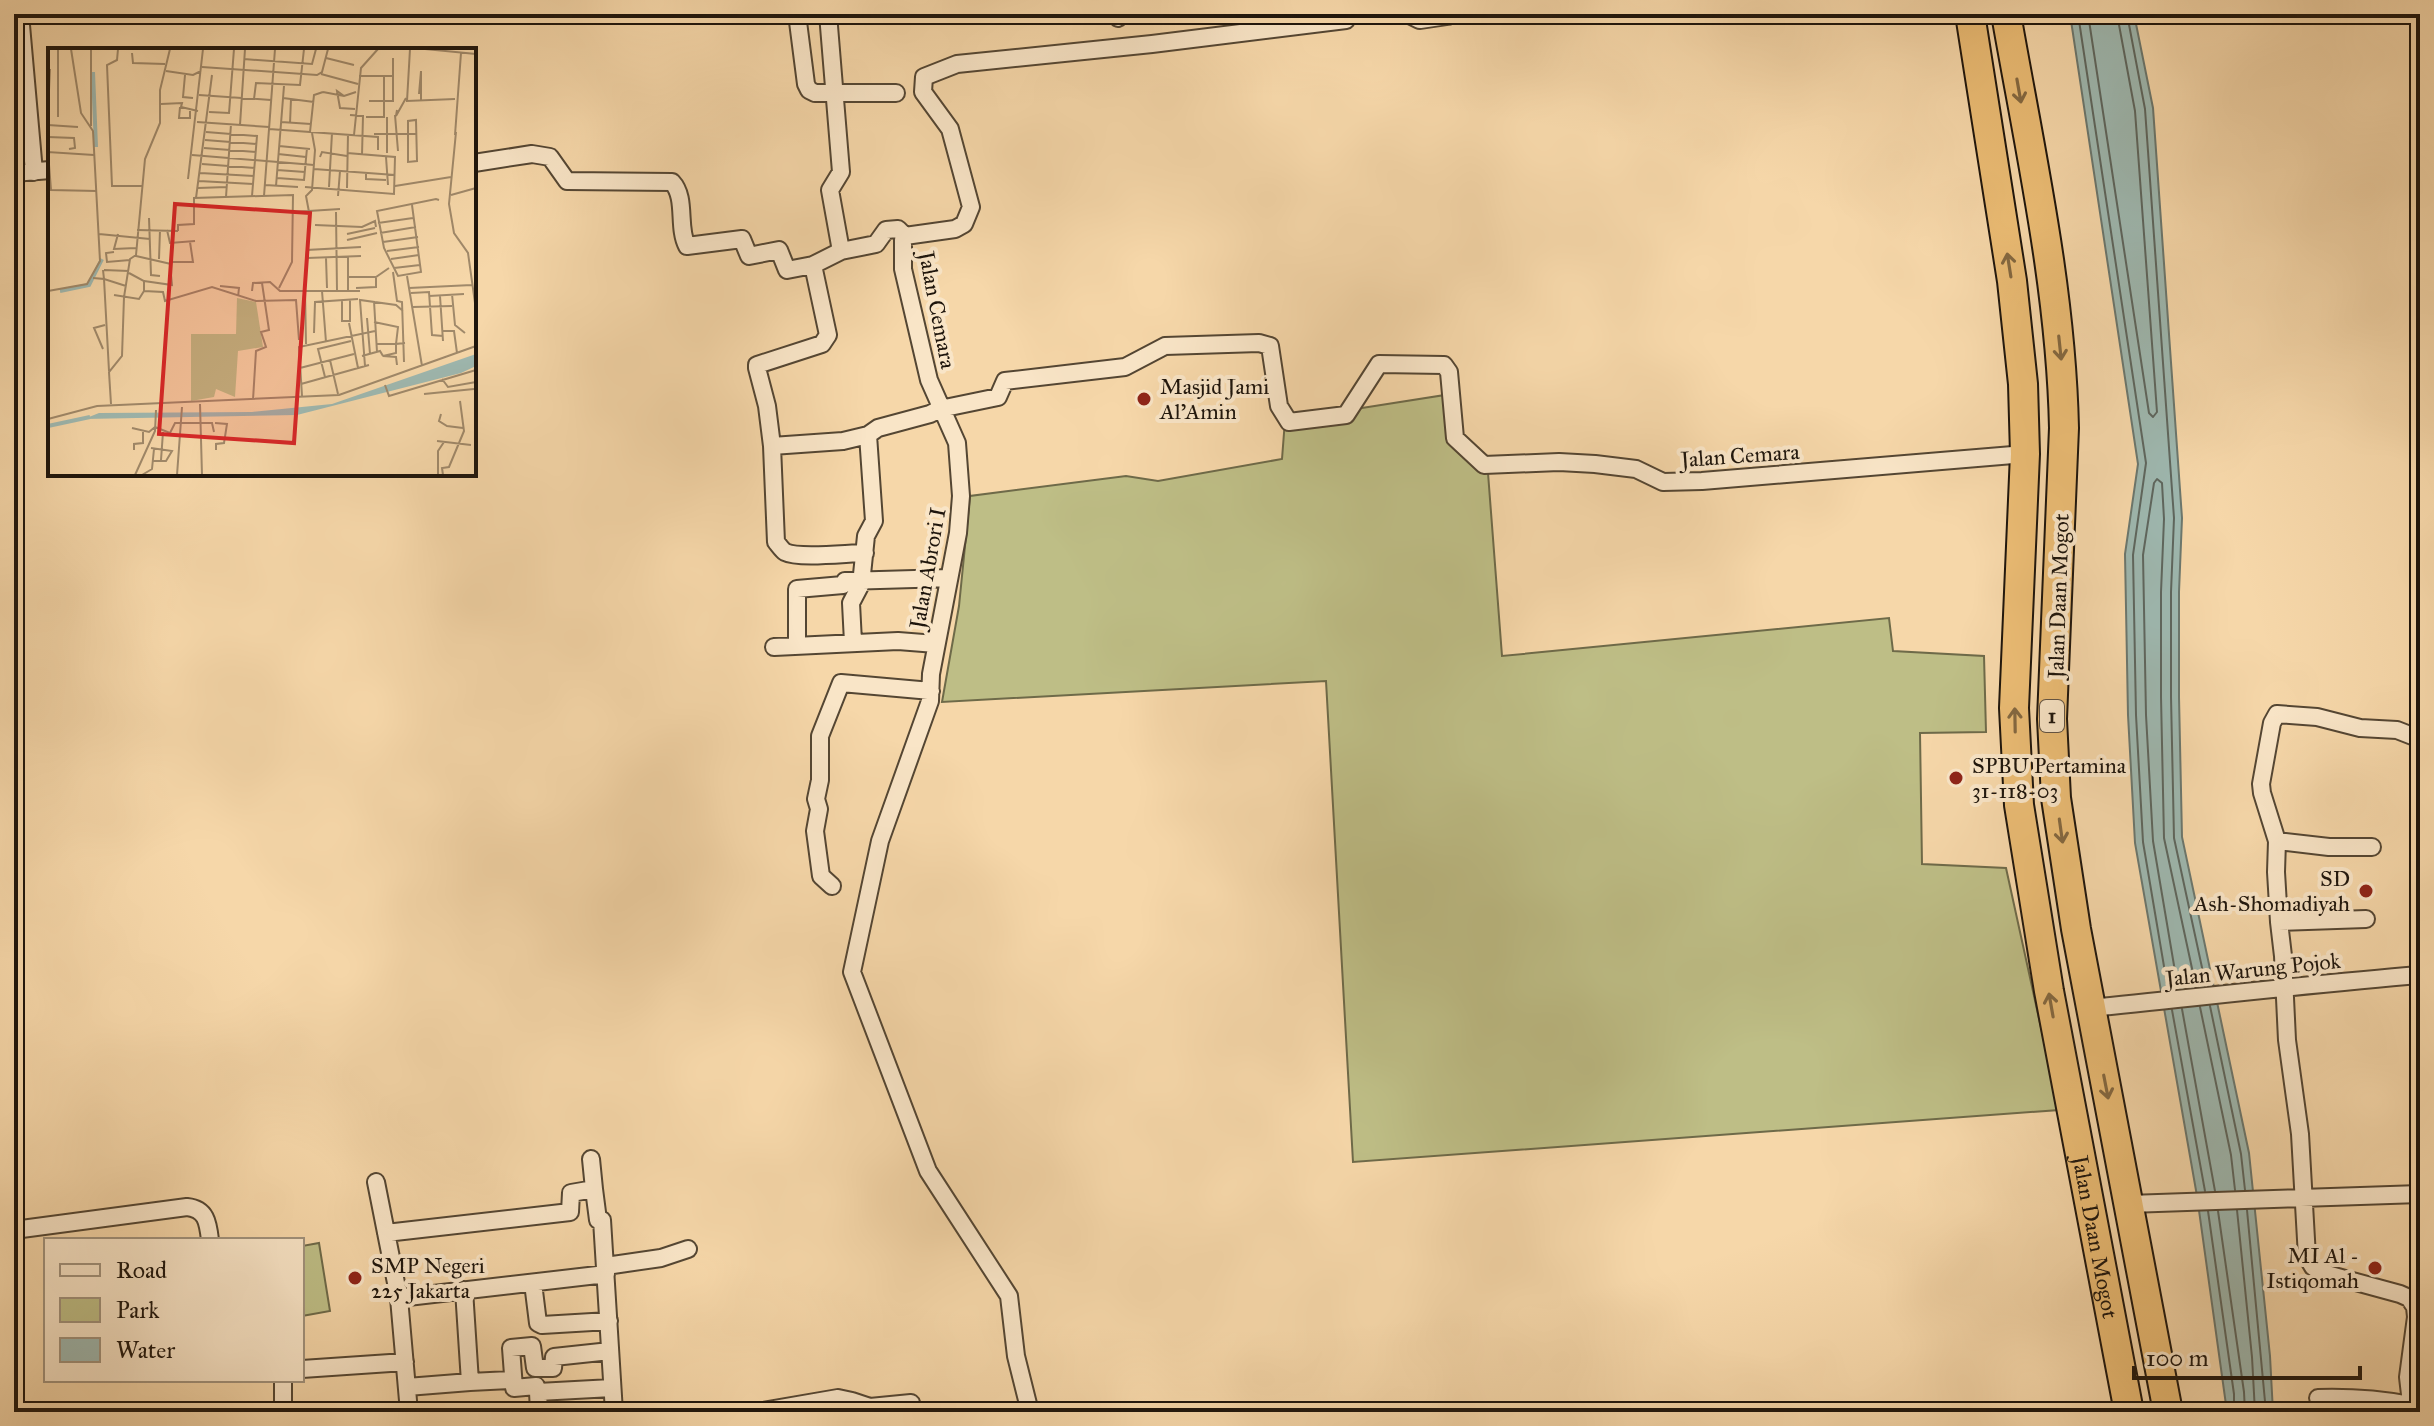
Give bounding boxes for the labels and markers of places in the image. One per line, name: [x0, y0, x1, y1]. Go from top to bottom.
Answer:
place label: Masjid Jami Al'Amin: [1159, 373, 1269, 425]
marker: Masjid Jami Al'Amin: [1135, 390, 1153, 408]
place label: SPBU Pertamina 31-118-03: [1972, 752, 2127, 804]
marker: SPBU Pertamina 31-118-03: [1947, 769, 1965, 787]
place label: SD Ash-Shomadiyah: [2193, 865, 2350, 917]
marker: SD Ash-Shomadiyah: [2357, 882, 2375, 900]
place label: MI Al - Istiqomah: [2266, 1242, 2359, 1294]
place label: SMP Negeri 225 Jakarta: [371, 1252, 485, 1304]
marker: MI Al - Istiqomah: [2366, 1259, 2384, 1277]
marker: SMP Negeri 225 Jakarta: [346, 1269, 364, 1287]

